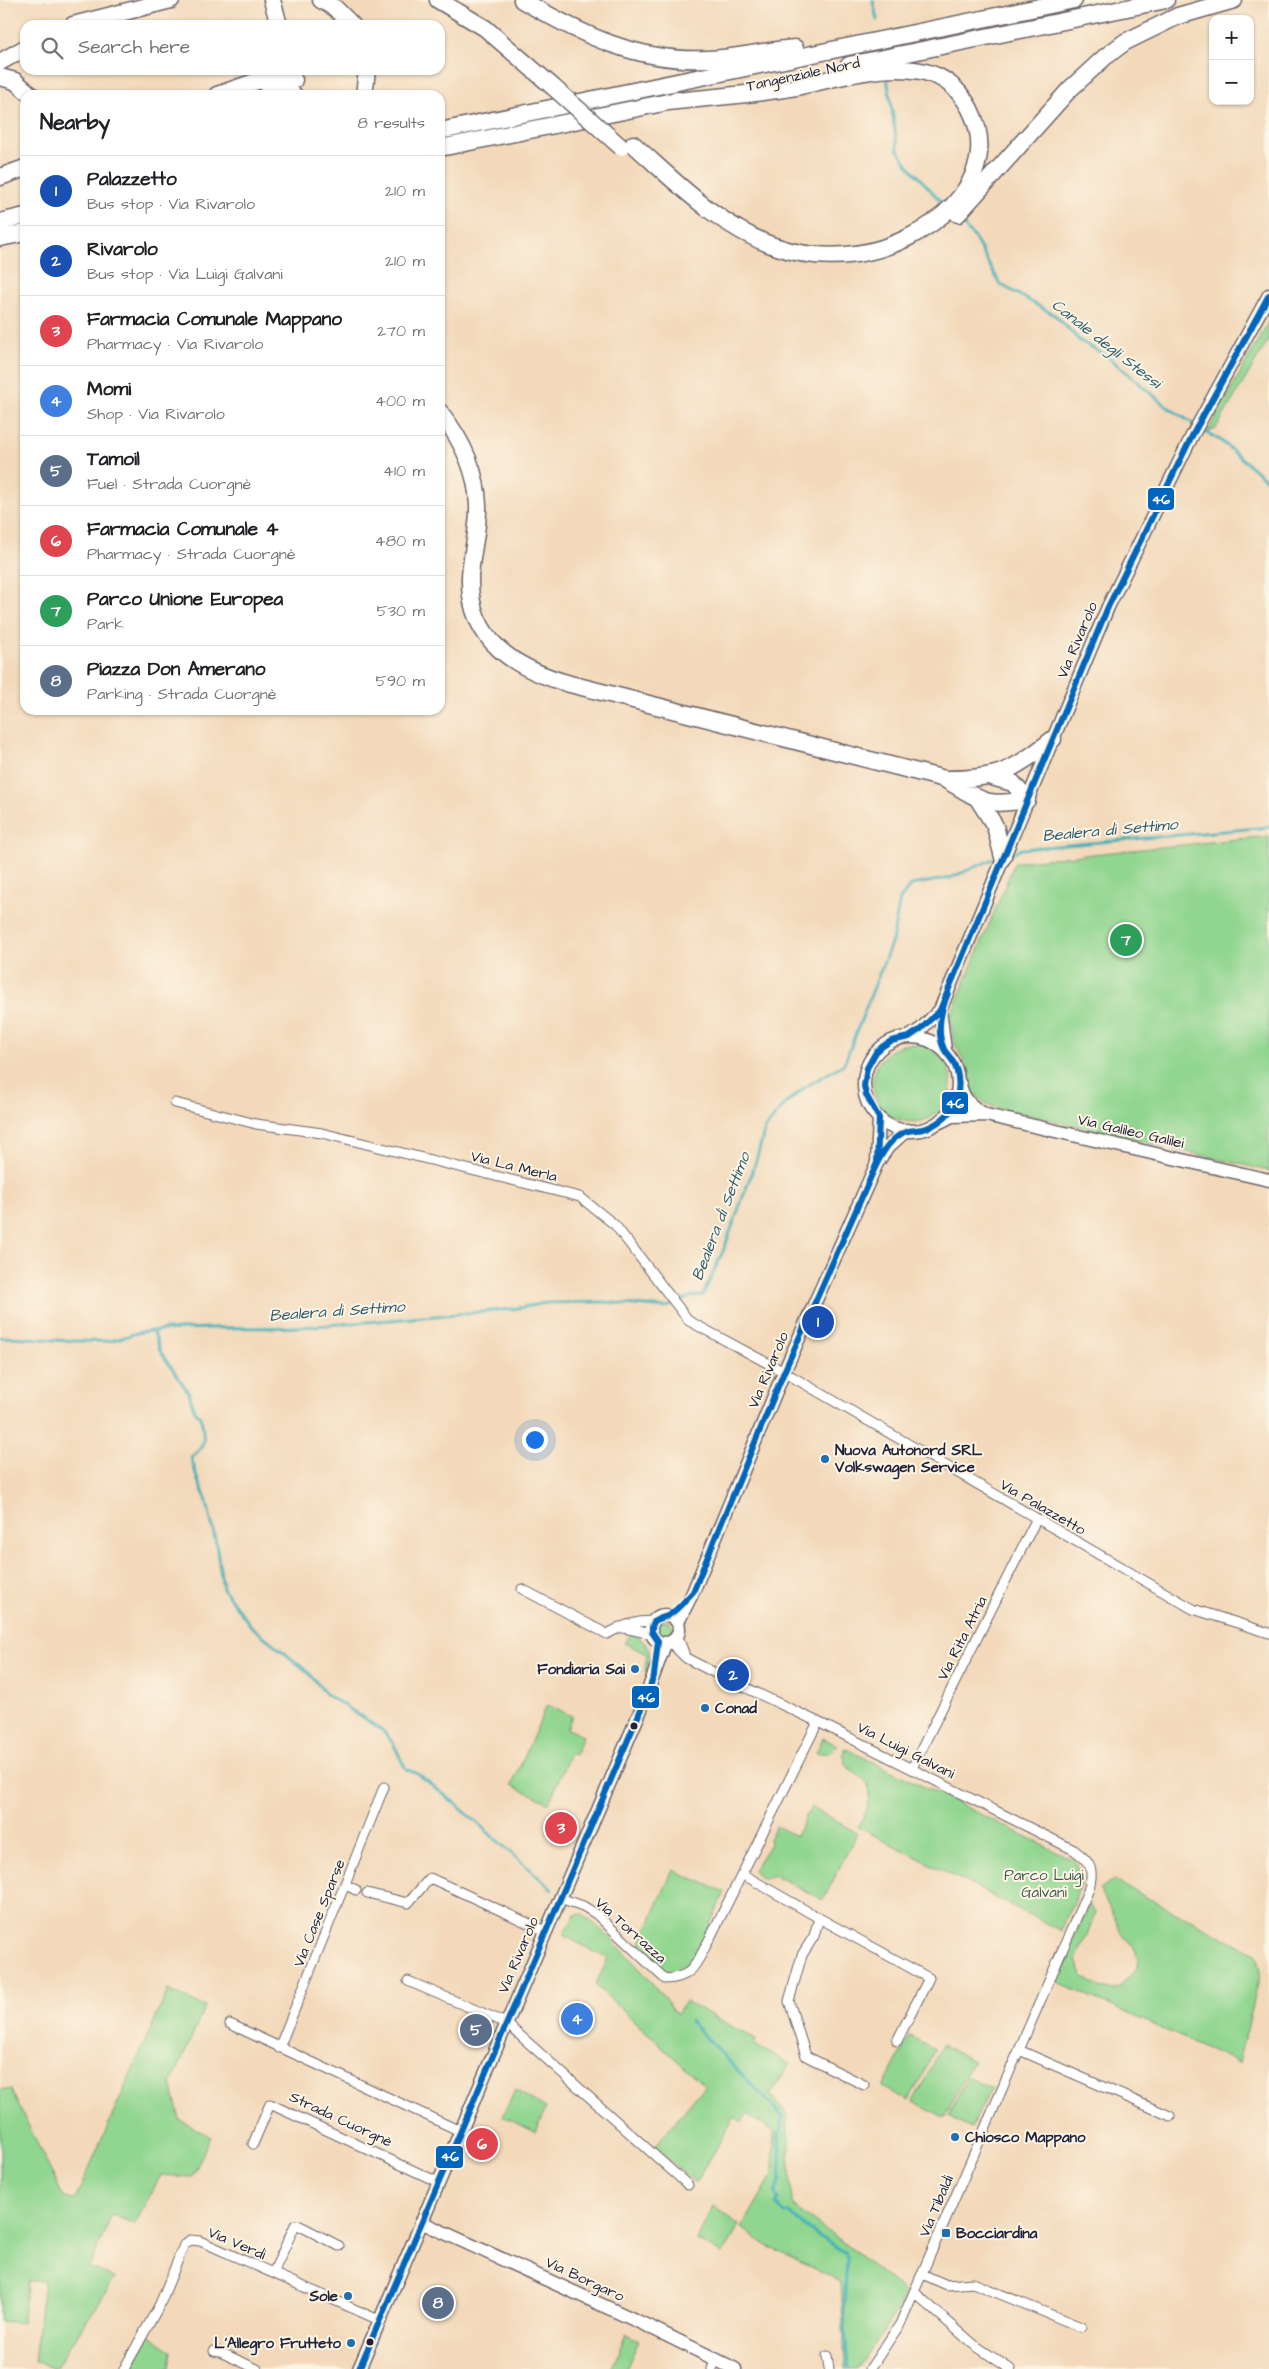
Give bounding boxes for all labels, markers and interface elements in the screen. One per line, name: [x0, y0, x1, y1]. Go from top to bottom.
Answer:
map controls: [1209, 15, 1254, 105]
button: +: [1209, 15, 1254, 60]
search box: [20, 20, 445, 75]
icon: search: [38, 34, 66, 62]
text: Search here: [78, 34, 190, 61]
street label: Tangenziale Nord: [744, 52, 862, 98]
button: −: [1209, 60, 1254, 105]
text: Nearby: [40, 108, 110, 137]
text: 8 results: [358, 112, 425, 134]
text: Palazzetto: [87, 166, 177, 193]
text: 1: [55, 180, 57, 202]
text: 210 m: [385, 180, 425, 202]
text: Bus stop · Via Rivarolo: [87, 193, 255, 215]
text: Rivarolo: [87, 236, 158, 263]
text: 2: [51, 250, 61, 272]
text: 210 m: [385, 250, 425, 272]
text: Bus stop · Via Luigi Galvani: [87, 263, 283, 285]
water label: Canale degli Stessi: [1046, 294, 1168, 396]
text: Farmacia Comunale Mappano: [87, 306, 342, 333]
text: 3: [52, 320, 60, 342]
text: 270 m: [377, 320, 425, 342]
text: Pharmacy · Via Rivarolo: [87, 333, 263, 355]
text: Momi: [87, 376, 131, 403]
text: 4: [51, 390, 61, 412]
text: 400 m: [375, 390, 425, 412]
text: Shop · Via Rivarolo: [87, 403, 225, 425]
text: Tamoil: [87, 446, 140, 473]
text: 5: [50, 460, 62, 482]
text: 410 m: [383, 460, 425, 482]
text: Fuel · Strada Cuorgnè: [87, 473, 251, 495]
line badge: 46: [1147, 487, 1175, 511]
text: 46: [1152, 490, 1170, 510]
text: Farmacia Comunale 4: [87, 516, 278, 543]
text: 6: [51, 530, 61, 552]
text: 480 m: [375, 530, 425, 552]
text: Pharmacy · Strada Cuorgnè: [87, 543, 295, 565]
text: Parco Unione Europea: [87, 586, 283, 613]
street label: Via Rivarolo: [1052, 598, 1103, 682]
text: 7: [51, 600, 61, 622]
text: 530 m: [377, 600, 425, 622]
text: Park: [87, 613, 124, 635]
text: Piazza Don Amerano: [87, 656, 265, 683]
text: 8: [51, 670, 61, 692]
text: 590 m: [376, 670, 425, 692]
text: Parking · Strada Cuorgnè: [87, 683, 276, 705]
water label: Bealera di Settimo: [1042, 813, 1180, 847]
pin: 7: [1110, 921, 1142, 959]
line badge: 46: [941, 1091, 969, 1115]
text: 46: [946, 1094, 964, 1114]
street label: Via Galileo Galilei: [1076, 1109, 1187, 1154]
street label: Via La Merla: [469, 1146, 560, 1187]
water label: Bealera di Settimo: [686, 1148, 756, 1284]
water label: Bealera di Settimo: [269, 1295, 406, 1327]
pin: 1: [802, 1303, 834, 1341]
street label: Via Rivarolo: [743, 1328, 794, 1412]
your location: [522, 1427, 548, 1453]
place label: Nuova Autonord SRL Volkswagen Service: [834, 1440, 983, 1480]
marker: Nuova Autonord SRL Volkswagen Service: [819, 1453, 831, 1465]
street label: Via Palazzetto: [996, 1474, 1090, 1541]
street label: Via Rita Atria: [932, 1592, 993, 1684]
pin: 2: [717, 1656, 749, 1694]
place label: Fondiaria Sai: [537, 1659, 626, 1680]
marker: Fondiaria Sai: [629, 1663, 641, 1675]
line badge: 46: [631, 1685, 660, 1709]
text: 46: [637, 1688, 655, 1708]
place label: Conad: [715, 1698, 757, 1719]
marker: Conad: [699, 1702, 711, 1714]
street label: Via Luigi Galvani: [853, 1717, 959, 1785]
unlabelled marker: [629, 1721, 639, 1731]
pin: 3: [545, 1809, 577, 1847]
street label: Via Case Sparse: [288, 1856, 351, 1970]
park label: Parco Luigi Galvani: [1004, 1865, 1085, 1903]
street label: Via Torrazza: [590, 1893, 671, 1968]
street label: Via Rivarolo: [493, 1913, 544, 1997]
pin: 4: [561, 2000, 593, 2038]
pin: 5: [460, 2011, 492, 2049]
street label: Strada Cuorgnè: [286, 2086, 396, 2153]
pin: 6: [466, 2125, 498, 2163]
place label: Chiosco Mappano: [965, 2127, 1086, 2148]
marker: Chiosco Mappano: [949, 2131, 961, 2143]
line badge: 46: [435, 2145, 464, 2169]
text: 46: [441, 2147, 459, 2167]
street label: Via Tibaldi: [914, 2171, 959, 2240]
street label: Via Verdi: [205, 2222, 270, 2265]
place label: Bocciardina: [956, 2223, 1038, 2244]
marker: Bocciardina: [940, 2227, 952, 2239]
street label: Via Borgaro: [542, 2252, 628, 2308]
pin: 8: [422, 2284, 454, 2322]
place label: Sole: [308, 2286, 338, 2307]
marker: Sole: [342, 2290, 354, 2302]
place label: L'Allegro Frutteto: [214, 2333, 342, 2356]
marker: L'Allegro Frutteto: [345, 2337, 357, 2349]
unlabelled marker: [365, 2337, 375, 2347]

